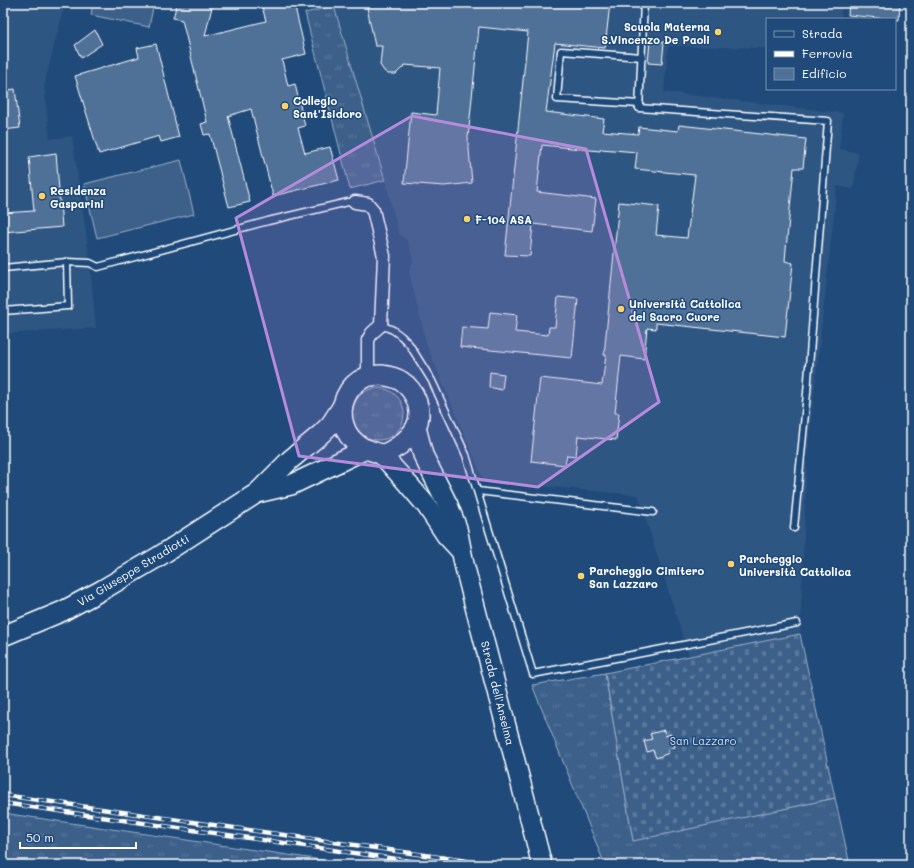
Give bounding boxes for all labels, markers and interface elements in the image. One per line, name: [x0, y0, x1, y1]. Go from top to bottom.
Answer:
legend: [766, 18, 896, 90]
place label: Scuola Materna S.Vincenzo De Paoli: [601, 19, 710, 47]
text: Strada: [802, 25, 843, 41]
marker: Scuola Materna S.Vincenzo De Paoli: [713, 27, 723, 37]
text: Ferrovia: [802, 45, 853, 61]
text: Edificio: [802, 65, 846, 81]
place label: Collegio Sant'Isidoro: [293, 93, 362, 121]
marker: Collegio Sant'Isidoro: [280, 101, 290, 111]
place label: Residenza Gasparini: [50, 183, 106, 211]
marker: Residenza Gasparini: [37, 191, 47, 201]
place label: F-104 ASA: [475, 212, 532, 227]
marker: F-104 ASA: [462, 214, 472, 224]
place label: Università Cattolica del Sacro Cuore: [629, 296, 742, 324]
marker: Università Cattolica del Sacro Cuore: [616, 304, 626, 314]
street label: Via Giuseppe Stradiotti: [74, 531, 192, 609]
place label: Parcheggio Università Cattolica: [739, 551, 852, 579]
marker: Parcheggio Università Cattolica: [726, 559, 736, 569]
place label: Parcheggio Cimitero San Lazzaro: [589, 563, 704, 591]
marker: Parcheggio Cimitero San Lazzaro: [576, 571, 586, 581]
street label: Strada dell'Anselma: [478, 639, 518, 747]
park label: San Lazzaro: [670, 733, 737, 748]
scale bar: [20, 824, 136, 850]
text: 50 m: [26, 829, 54, 845]

